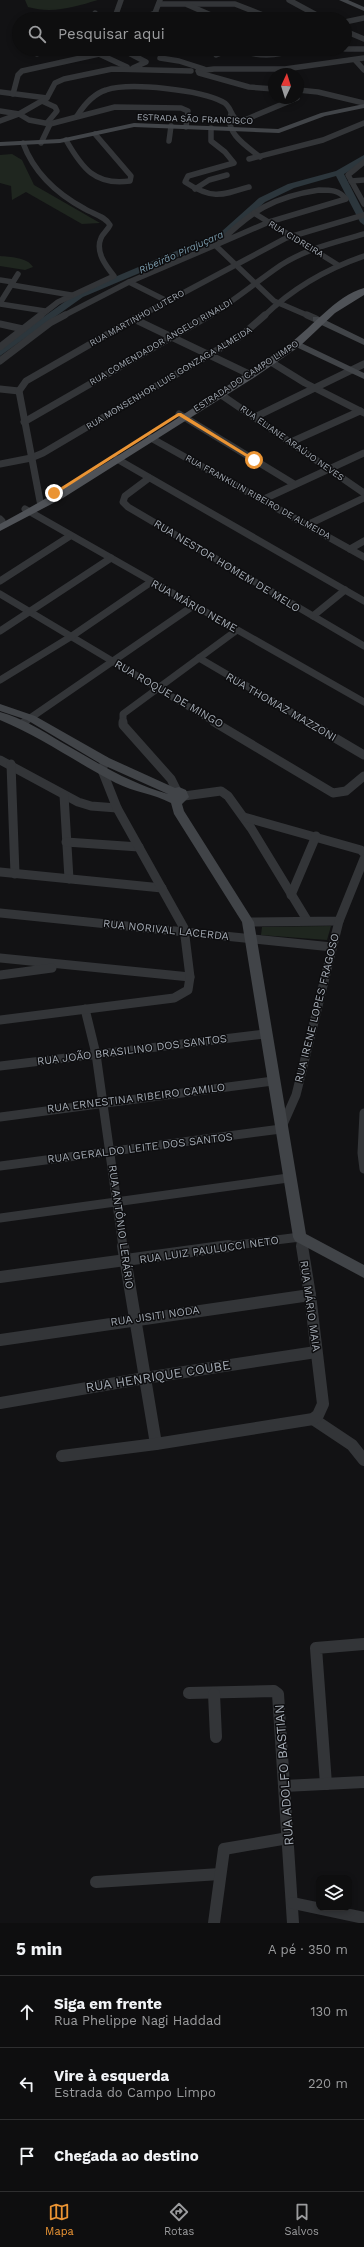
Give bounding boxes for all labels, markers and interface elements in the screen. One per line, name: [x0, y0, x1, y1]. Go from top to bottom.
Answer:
search box: [12, 12, 352, 56]
icon: search: [26, 23, 48, 45]
text: Pesquisar aqui: [58, 25, 165, 43]
north arrow: [268, 68, 304, 104]
street label: ESTRADA SÃO FRANCISCO: [137, 111, 254, 126]
street label: RUA CIDREIRA: [267, 219, 325, 259]
water label: Ribeirão Pirajuçara: [137, 228, 225, 276]
street label: RUA MARTINHO LUTERO: [88, 288, 186, 348]
street label: RUA COMENDADOR ANGELO RINALDI: [88, 297, 234, 387]
street label: RUA MONSENHOR LUIS GONZAGA ALMEIDA: [84, 324, 254, 432]
street label: ESTRADA DO CAMPO LIMPO: [192, 338, 300, 414]
street label: RUA ELIANE ARAÚJO NEVES: [238, 402, 347, 483]
route start: [245, 451, 263, 469]
street label: RUA FRANKILIN RIBEIRO DE ALMEIDA: [184, 453, 332, 541]
route end: [45, 484, 63, 502]
street label: RUA NESTOR HOMEM DE MELO: [151, 517, 303, 615]
street label: RUA MÁRIO NEME: [149, 576, 240, 635]
street label: RUA ROQUE DE MINGO: [112, 658, 226, 730]
street label: RUA THOMAZ MAZZONI: [223, 670, 339, 744]
street label: RUA NORIVAL LACERDA: [102, 917, 230, 943]
street label: RUA IRENE LOPES FRAGOSO: [292, 932, 342, 1084]
street label: RUA JOÃO BRASILINO DOS SANTOS: [36, 1032, 228, 1068]
street label: RUA ERNESTINA RIBEIRO CAMILO: [46, 1081, 226, 1115]
street label: RUA GERALDO LEITE DOS SANTOS: [47, 1130, 233, 1166]
street label: RUA ANTÔNIO LERÁRIO: [106, 1164, 137, 1290]
street label: RUA LUIZ PAULUCCI NETO: [139, 1234, 279, 1266]
street label: RUA MÁRIO MAIA: [297, 1260, 324, 1352]
street label: RUA JISITI NODA: [110, 1303, 200, 1329]
street label: RUA HENRIQUE COUBE: [85, 1357, 231, 1395]
street label: RUA ADOLFO BASTIAN: [272, 1704, 296, 1846]
map controls: [316, 1875, 352, 1911]
button: layers: [316, 1875, 352, 1911]
text: 5 min: [16, 1939, 62, 1959]
text: A pé · 350 m: [268, 1942, 348, 1957]
text: Siga em frente: [54, 1995, 162, 2013]
icon: ahead: [16, 2001, 38, 2023]
text: 130 m: [310, 2004, 348, 2019]
text: Rua Phelippe Nagi Haddad: [54, 2013, 221, 2028]
text: Vire à esquerda: [54, 2067, 169, 2085]
icon: left: [16, 2073, 38, 2095]
text: 220 m: [308, 2076, 348, 2091]
text: Estrada do Campo Limpo: [54, 2085, 216, 2100]
icon: arrive: [16, 2145, 38, 2167]
text: Chegada ao destino: [54, 2147, 199, 2165]
tab: Mapa: [45, 2201, 74, 2238]
tab: Rotas: [164, 2201, 194, 2238]
tab: Salvos: [284, 2201, 319, 2238]

